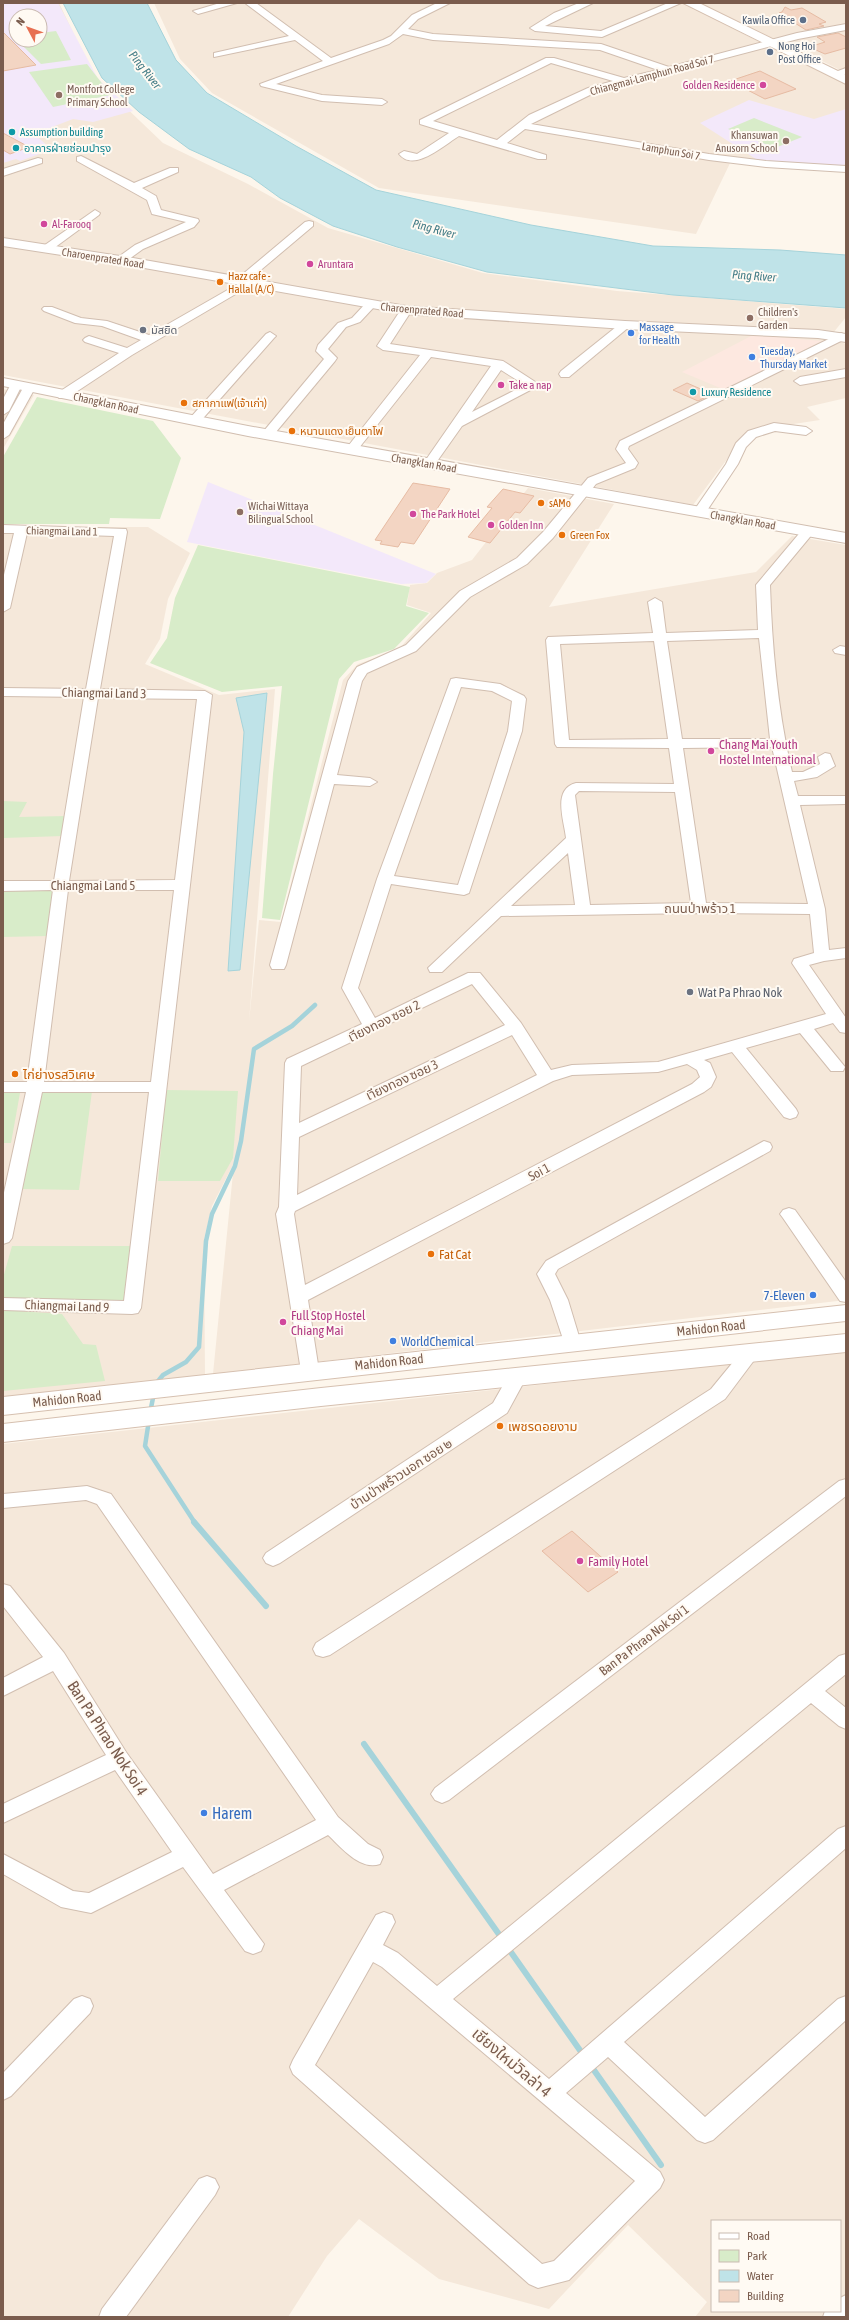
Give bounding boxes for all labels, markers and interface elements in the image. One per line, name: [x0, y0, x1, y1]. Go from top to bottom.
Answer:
north arrow: [8, 8, 48, 48]
place label: Kawila Office: [742, 14, 795, 26]
text: N: [14, 15, 27, 28]
marker: Kawila Office: [798, 15, 808, 25]
place label: Nong Hoi Post Office: [778, 40, 821, 65]
marker: Nong Hoi Post Office: [765, 47, 775, 57]
water label: Ping River: [126, 48, 164, 92]
street label: Chiangmai-Lamphun Road Soi 7: [589, 53, 715, 97]
place label: Golden Residence: [683, 79, 755, 91]
marker: Golden Residence: [758, 80, 768, 90]
place label: Montfort College Primary School: [67, 83, 134, 108]
marker: Montfort College Primary School: [54, 90, 64, 100]
place label: Assumption building: [20, 126, 103, 138]
marker: Assumption building: [7, 127, 17, 137]
place label: Khansuwan Anusorn School: [716, 129, 778, 154]
marker: Khansuwan Anusorn School: [781, 136, 791, 146]
street label: Lamphun Soi 7: [641, 140, 701, 162]
place label: อาคารฝ่ายซ่อมบำรุง: [24, 142, 111, 155]
marker: อาคารฝ่ายซ่อมบำรุง: [11, 143, 21, 153]
water label: Ping River: [411, 217, 458, 242]
place label: Al-Farooq: [52, 218, 91, 230]
marker: Al-Farooq: [39, 219, 49, 229]
street label: Charoenprated Road: [61, 246, 145, 270]
place label: Aruntara: [318, 258, 354, 270]
marker: Aruntara: [305, 259, 315, 269]
water label: Ping River: [732, 267, 777, 285]
place label: Hazz cafe - Hallal (A/C): [228, 270, 275, 295]
marker: Hazz cafe - Hallal (A/C): [215, 277, 225, 287]
street label: Charoenprated Road: [380, 300, 464, 320]
place label: Children's Garden: [758, 306, 798, 331]
marker: Children's Garden: [745, 313, 755, 323]
place label: Massage for Health: [639, 321, 680, 346]
place label: มัสยิด: [151, 324, 177, 336]
marker: มัสยิด: [138, 325, 148, 335]
marker: Massage for Health: [626, 328, 636, 338]
place label: Tuesday, Thursday Market: [760, 345, 827, 370]
marker: Tuesday, Thursday Market: [747, 352, 757, 362]
place label: Take a nap: [509, 379, 552, 391]
marker: Take a nap: [496, 380, 506, 390]
place label: Luxury Residence: [701, 386, 771, 398]
marker: Luxury Residence: [688, 387, 698, 397]
street label: Changklan Road: [72, 390, 140, 416]
place label: สภากาแฟ(เจ้าเก่า): [192, 397, 267, 409]
marker: สภากาแฟ(เจ้าเก่า): [179, 398, 189, 408]
place label: หนานแดง เย็นตาโฟ: [300, 425, 384, 437]
marker: หนานแดง เย็นตาโฟ: [287, 426, 297, 436]
street label: Changklan Road: [390, 451, 458, 475]
place label: sAMo: [549, 497, 571, 509]
marker: sAMo: [536, 498, 546, 508]
place label: Wichai Wittaya Bilingual School: [248, 500, 313, 525]
marker: Wichai Wittaya Bilingual School: [235, 507, 245, 517]
place label: The Park Hotel: [421, 508, 480, 520]
street label: Changklan Road: [709, 508, 777, 532]
marker: The Park Hotel: [408, 509, 418, 519]
place label: Golden Inn: [499, 519, 543, 531]
marker: Golden Inn: [486, 520, 496, 530]
street label: Chiangmai Land 1: [26, 524, 98, 538]
place label: Green Fox: [570, 529, 610, 541]
marker: Green Fox: [557, 530, 567, 540]
street label: Chiangmai Land 3: [62, 685, 146, 701]
place label: Chang Mai Youth Hostel International: [719, 737, 817, 767]
marker: Chang Mai Youth Hostel International: [706, 746, 716, 756]
street label: Chiangmai Land 5: [51, 878, 135, 893]
street label: ถนนป่าพร้าว 1: [664, 901, 736, 916]
place label: Wat Pa Phrao Nok: [698, 985, 783, 1000]
marker: Wat Pa Phrao Nok: [685, 987, 695, 997]
street label: เาียงทอง ซอย 2: [346, 997, 422, 1045]
street label: เาียงทอง ซอย 3: [363, 1057, 441, 1103]
place label: ไก่ย่างรสวิเศษ: [22, 1067, 95, 1082]
marker: ไก่ย่างรสวิเศษ: [10, 1069, 20, 1079]
street label: Soi 1: [526, 1160, 552, 1184]
place label: Fat Cat: [439, 1247, 471, 1262]
marker: Fat Cat: [426, 1249, 436, 1259]
place label: 7-Eleven: [764, 1288, 805, 1303]
marker: 7-Eleven: [808, 1290, 818, 1300]
street label: Chiangmai Land 9: [24, 1297, 110, 1315]
place label: Full Stop Hostel Chiang Mai: [291, 1308, 366, 1338]
marker: Full Stop Hostel Chiang Mai: [278, 1317, 288, 1327]
street label: Mahidon Road: [676, 1317, 746, 1339]
place label: WorldChemical: [401, 1334, 475, 1349]
marker: WorldChemical: [388, 1336, 398, 1346]
street label: Mahidon Road: [354, 1351, 424, 1373]
street label: Mahidon Road: [32, 1388, 102, 1410]
place label: เพชรดอยงาม: [508, 1419, 578, 1434]
marker: เพชรดอยงาม: [495, 1421, 505, 1431]
street label: บ้านป่าพร้าวนอก ซอย ๒: [347, 1435, 455, 1513]
place label: Family Hotel: [588, 1554, 649, 1569]
marker: Family Hotel: [575, 1556, 585, 1566]
street label: Ban Pa Phrao Nok Soi 1: [596, 1601, 692, 1679]
street label: Ban Pa Phrao Nok Soi 4: [64, 1677, 152, 1799]
place label: Harem: [212, 1804, 252, 1822]
marker: Harem: [199, 1808, 209, 1818]
street label: เชียงใหม่วิลล่า 4: [469, 2024, 555, 2100]
legend: [711, 2220, 841, 2312]
text: Road: [747, 2229, 770, 2243]
text: Park: [747, 2249, 768, 2263]
text: Water: [747, 2269, 774, 2283]
text: Building: [747, 2289, 785, 2303]

